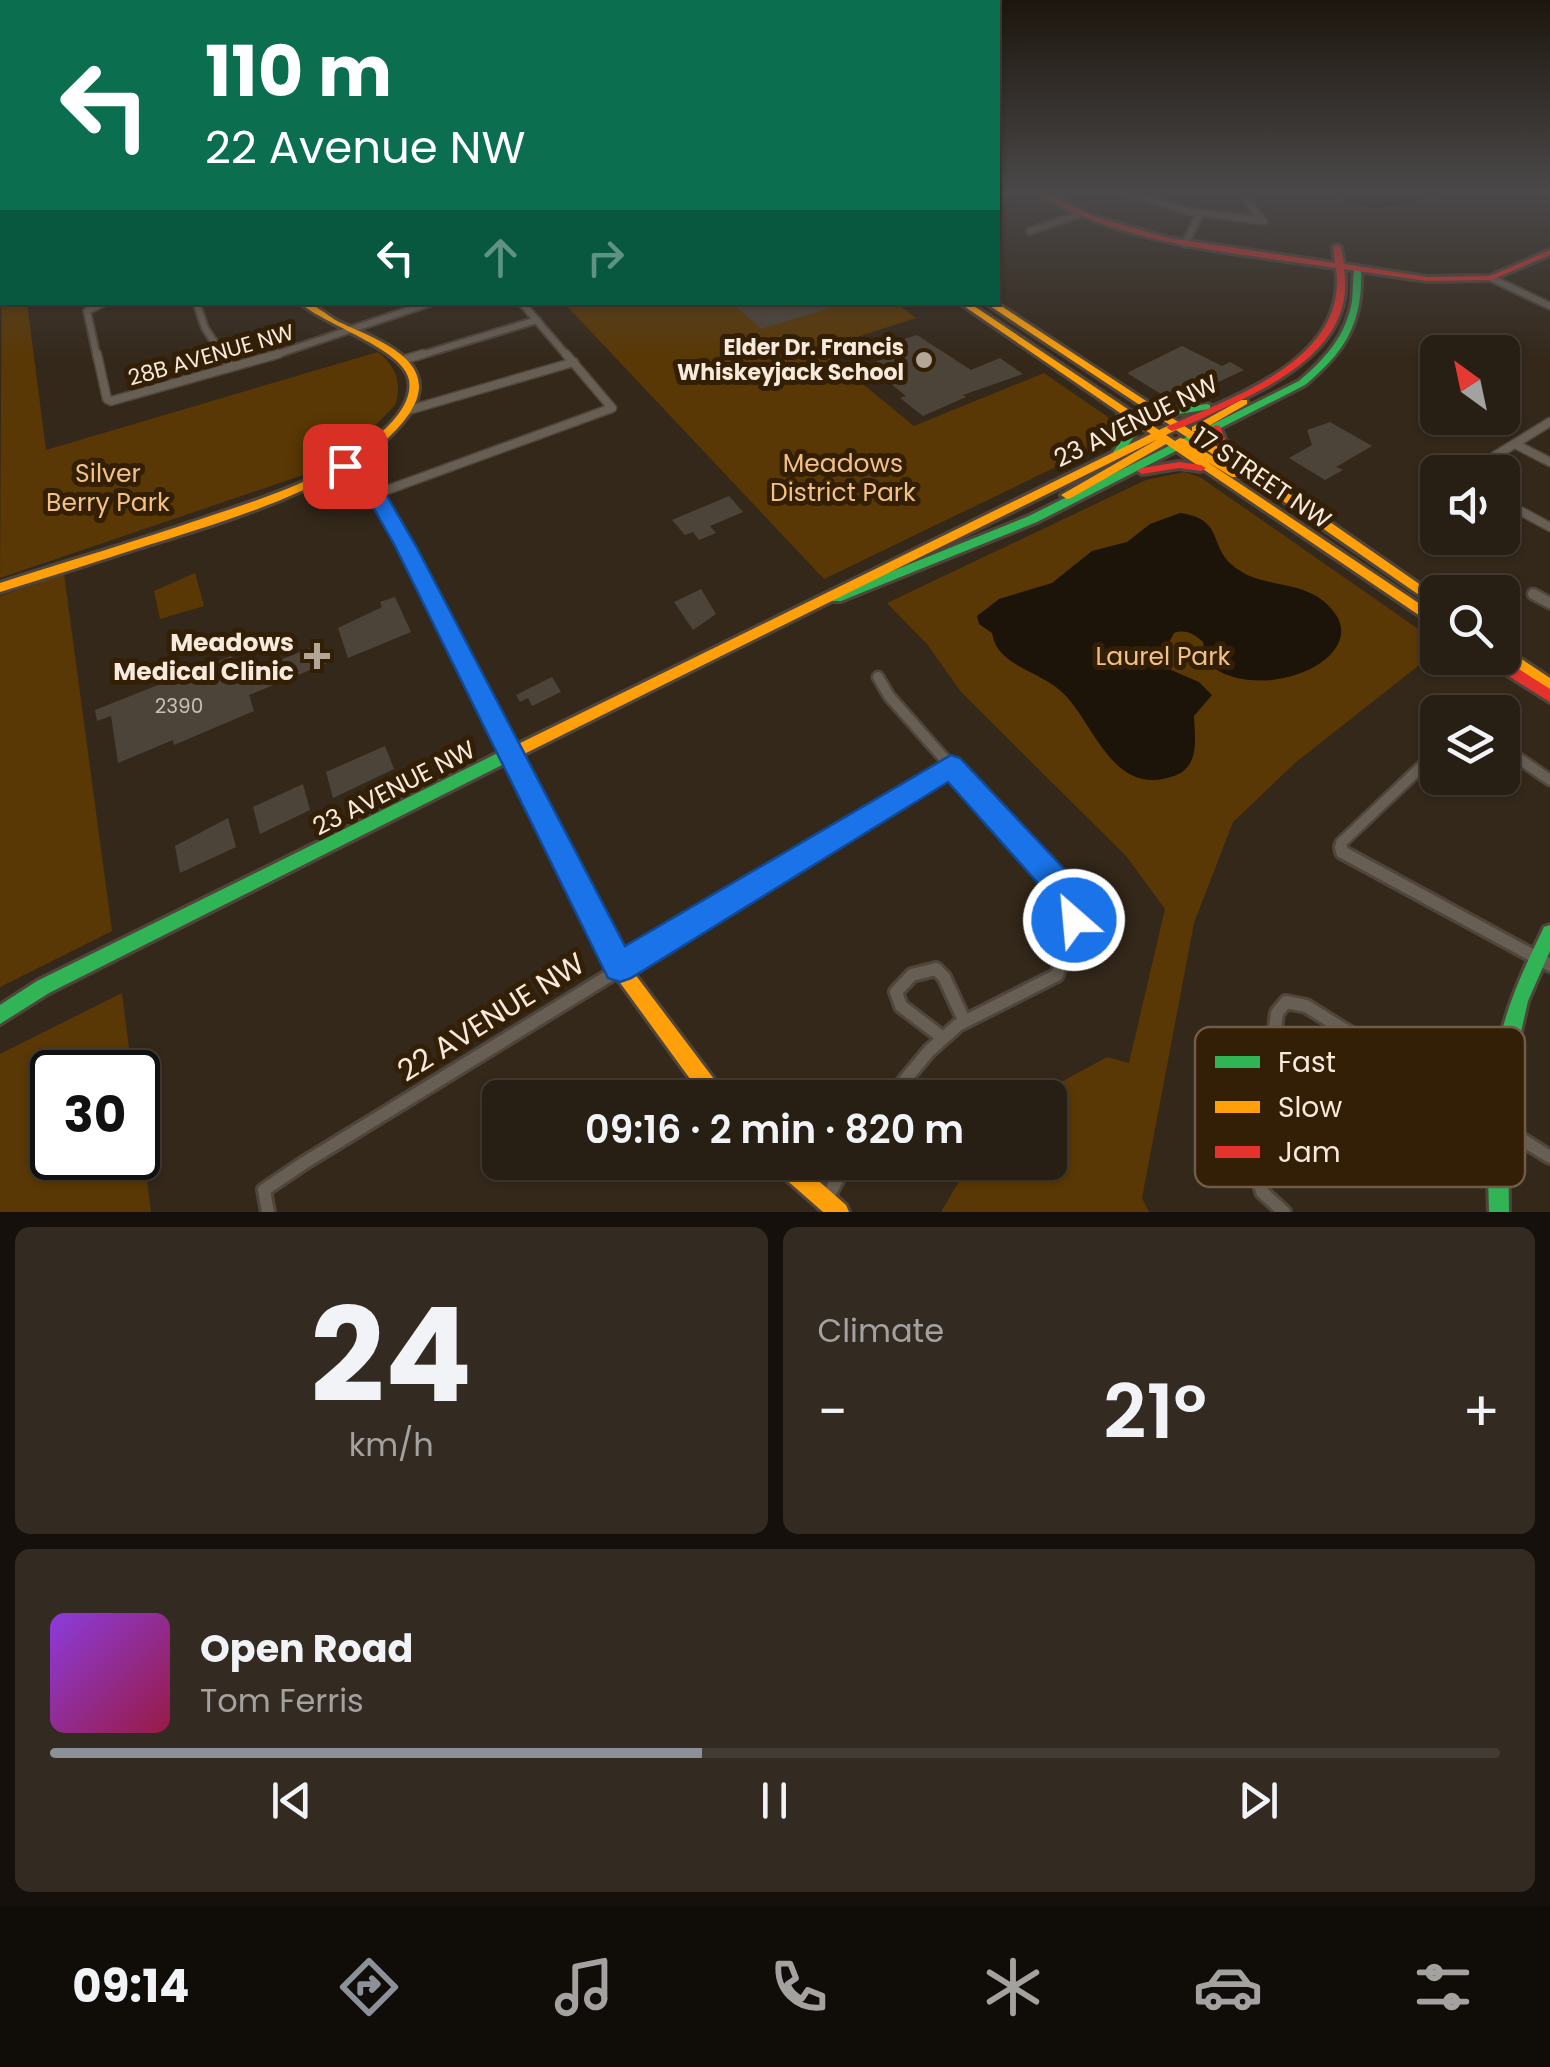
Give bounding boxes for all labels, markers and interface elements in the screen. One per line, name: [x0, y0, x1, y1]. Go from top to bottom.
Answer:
text: 110 m: [205, 22, 392, 121]
icon: left: [40, 40, 170, 170]
text: 22 Avenue NW: [205, 116, 525, 179]
icon: left: [368, 230, 423, 285]
icon: ahead: [473, 230, 528, 285]
icon: right: [578, 230, 633, 285]
street label: 28B AVENUE NW: [124, 316, 298, 394]
place label: Elder Dr. Francis Whiskeyjack School: [677, 332, 904, 388]
north arrow: [1420, 335, 1520, 435]
map controls: [1420, 335, 1520, 795]
marker: Elder Dr. Francis Whiskeyjack School: [913, 349, 935, 371]
street label: 23 AVENUE NW: [1048, 366, 1224, 476]
street label: 17 STREET NW: [1186, 419, 1338, 537]
pin: [303, 424, 388, 509]
icon: arrive: [318, 439, 373, 494]
park label: Meadows District Park: [770, 446, 916, 510]
button: sound: [1420, 455, 1520, 555]
park label: Silver Berry Park: [46, 456, 170, 520]
button: search: [1420, 575, 1520, 675]
place label: Meadows Medical Clinic: [113, 625, 294, 689]
park label: Laurel Park: [1096, 639, 1231, 674]
marker: Meadows Medical Clinic: [304, 643, 330, 669]
house number: 2390: [155, 692, 203, 720]
button: layers: [1420, 695, 1520, 795]
street label: 23 AVENUE NW: [307, 732, 481, 844]
position arrow: [1022, 868, 1126, 972]
street label: 22 AVENUE NW: [389, 942, 593, 1092]
legend: [1195, 1027, 1525, 1187]
text: Fast: [1278, 1043, 1336, 1082]
speed limit sign: 30: [30, 1050, 160, 1180]
text: Slow: [1278, 1088, 1342, 1127]
text: 09:16 · 2 min · 820 m: [585, 1103, 964, 1156]
text: Jam: [1278, 1133, 1341, 1172]
text: 24: [310, 1264, 472, 1447]
text: Climate: [818, 1308, 944, 1353]
text: 21°: [1103, 1359, 1207, 1464]
text: −: [818, 1373, 848, 1450]
text: +: [1462, 1373, 1500, 1450]
text: km/h: [349, 1422, 434, 1467]
text: Open Road: [200, 1622, 413, 1675]
text: Tom Ferris: [200, 1678, 364, 1723]
icon: previous: [264, 1773, 319, 1828]
icon: pause: [747, 1773, 802, 1828]
icon: next: [1231, 1773, 1286, 1828]
icon: directions: [334, 1952, 404, 2022]
icon: music: [549, 1952, 619, 2022]
icon: phone: [764, 1952, 834, 2022]
icon: climate: [978, 1952, 1048, 2022]
icon: car: [1193, 1952, 1263, 2022]
icon: filters: [1408, 1952, 1478, 2022]
text: 09:14: [72, 1955, 190, 2018]

